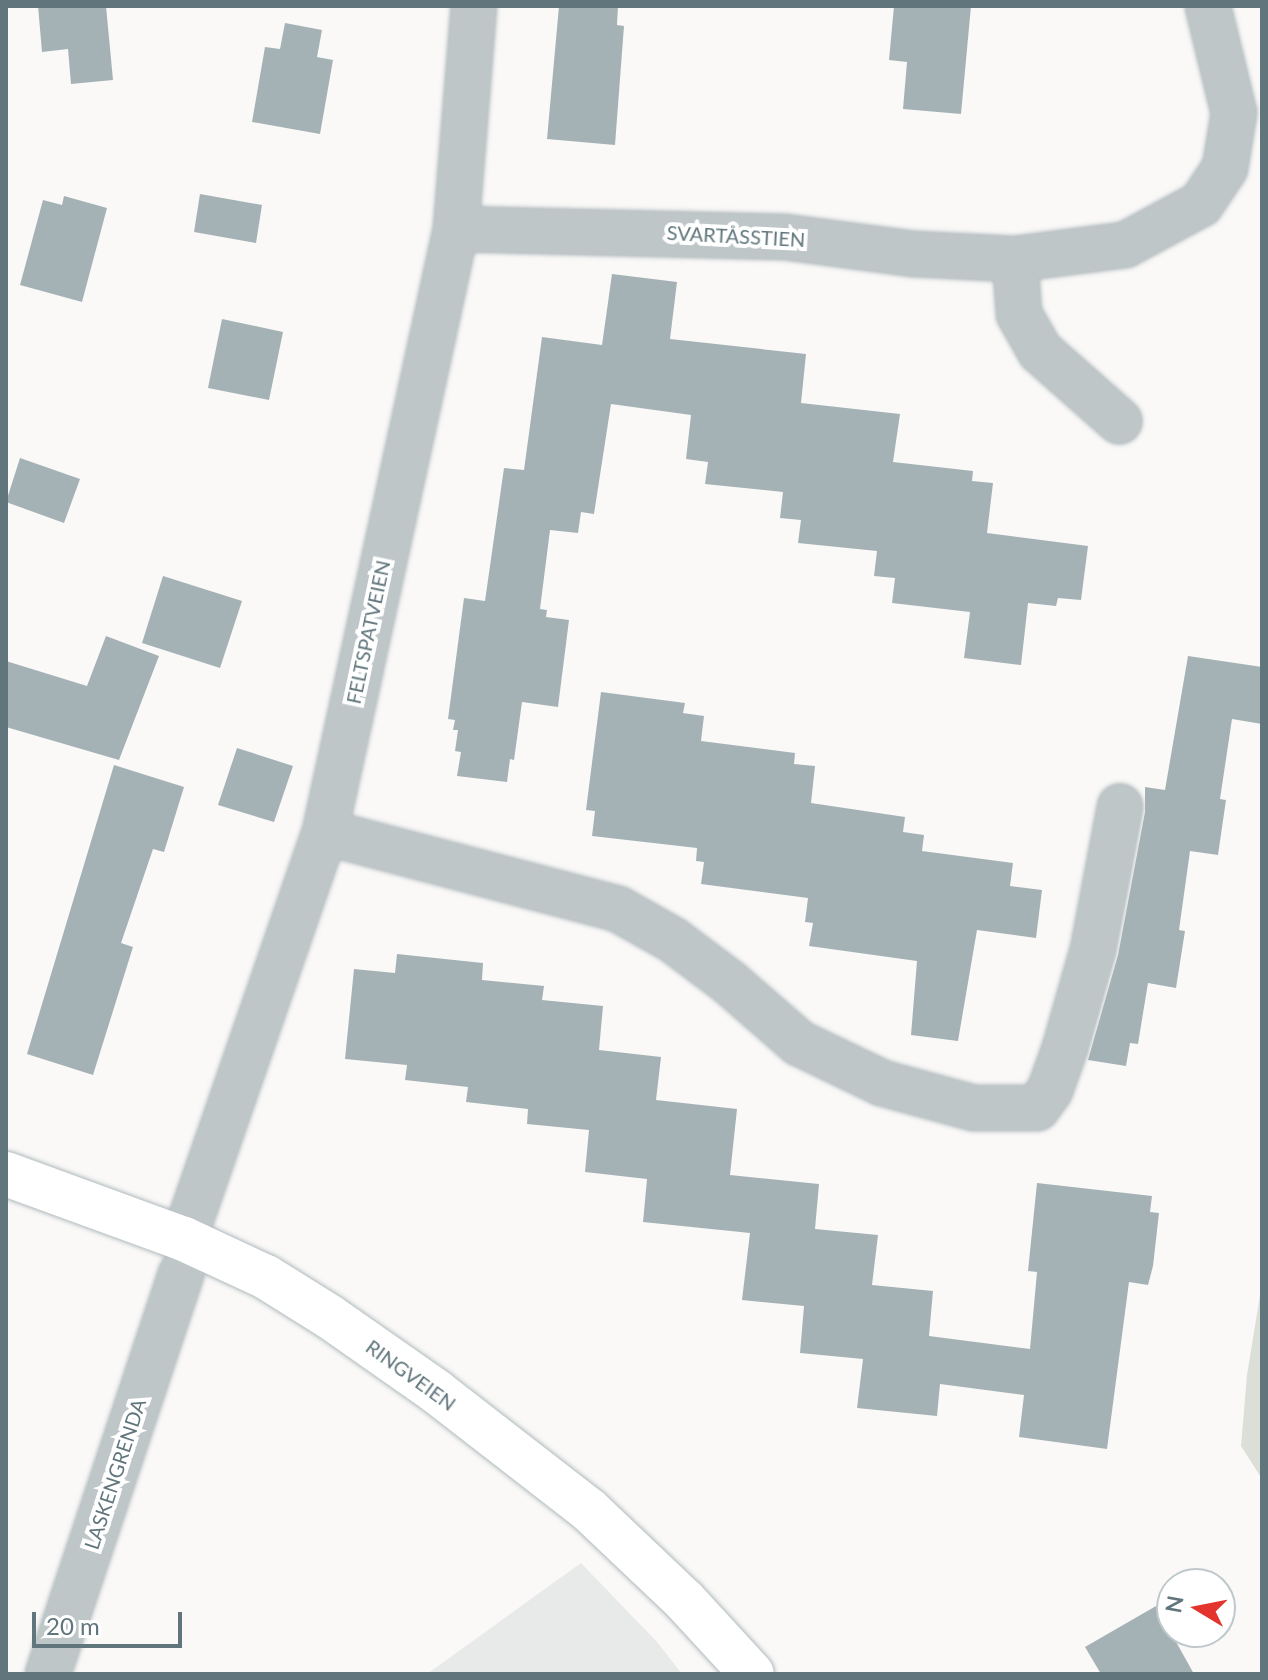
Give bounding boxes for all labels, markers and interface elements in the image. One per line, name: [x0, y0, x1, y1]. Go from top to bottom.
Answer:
street label: SVARTÅSSTIEN: [666, 220, 806, 252]
street label: FELTSPATVEIEN: [341, 558, 395, 706]
street label: RINGVEIEN: [361, 1334, 461, 1416]
street label: LASKENGRENDA: [79, 1396, 151, 1552]
north arrow: [1156, 1568, 1236, 1648]
text: N: [1159, 1593, 1189, 1615]
scale bar: [36, 1596, 186, 1646]
text: 20 m: [46, 1611, 100, 1640]

